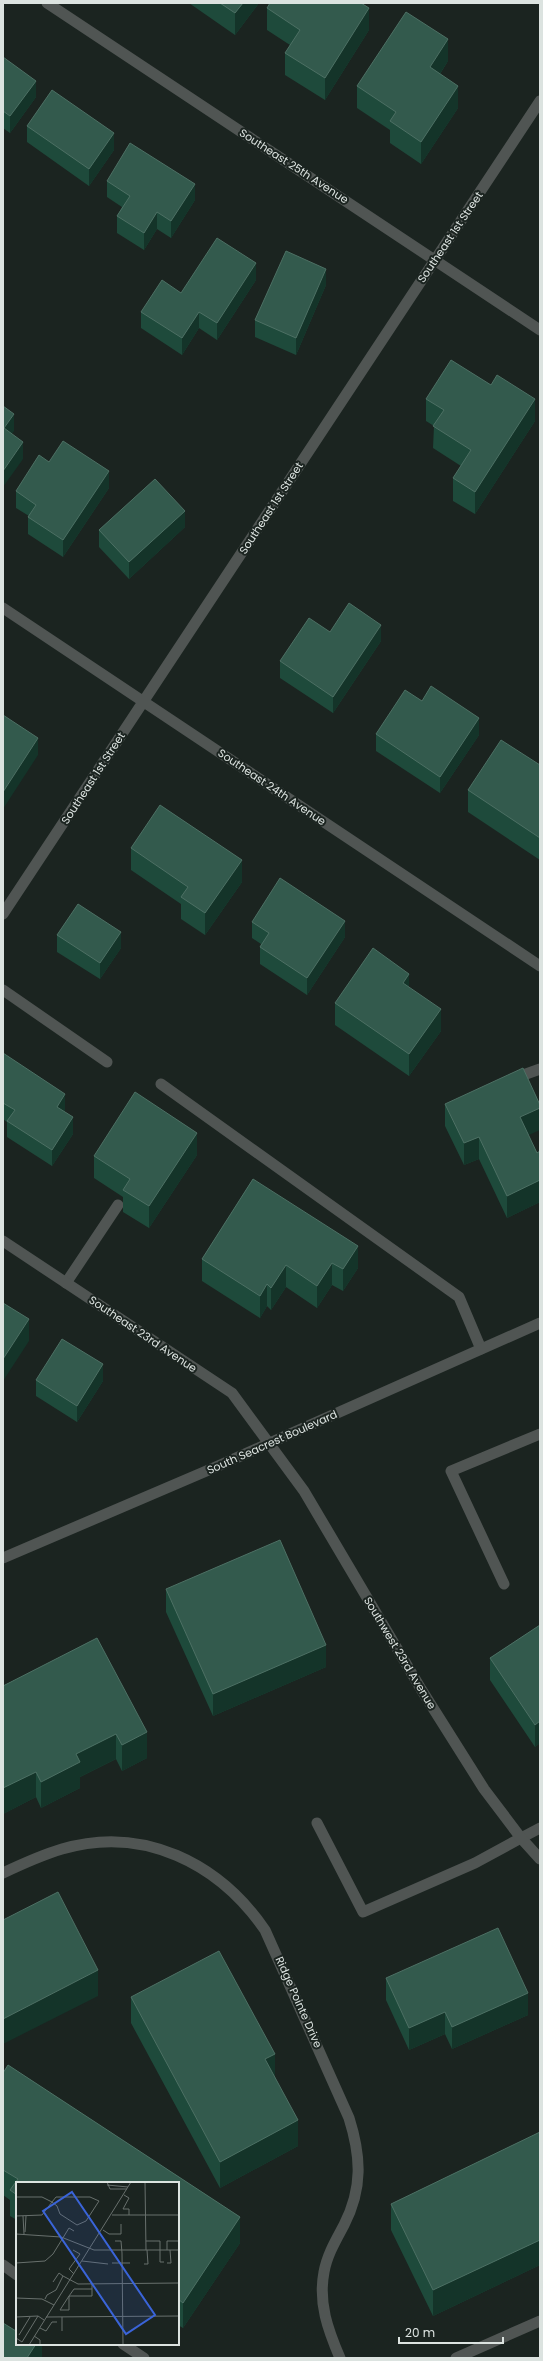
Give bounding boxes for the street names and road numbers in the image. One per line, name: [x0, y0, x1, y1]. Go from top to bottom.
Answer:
street label: Southeast 25th Avenue: [236, 125, 352, 207]
street label: Southeast 1st Street: [413, 188, 487, 286]
street label: Southeast 1st Street: [235, 459, 307, 557]
street label: Southeast 1st Street: [57, 729, 129, 827]
street label: Southeast 24th Avenue: [215, 745, 329, 829]
street label: Southeast 23rd Avenue: [86, 1292, 200, 1376]
street label: South Seacrest Boulevard: [204, 1406, 340, 1478]
street label: Southwest 23rd Avenue: [360, 1594, 440, 1712]
street label: Ridge Pointe Drive: [272, 1954, 326, 2050]

